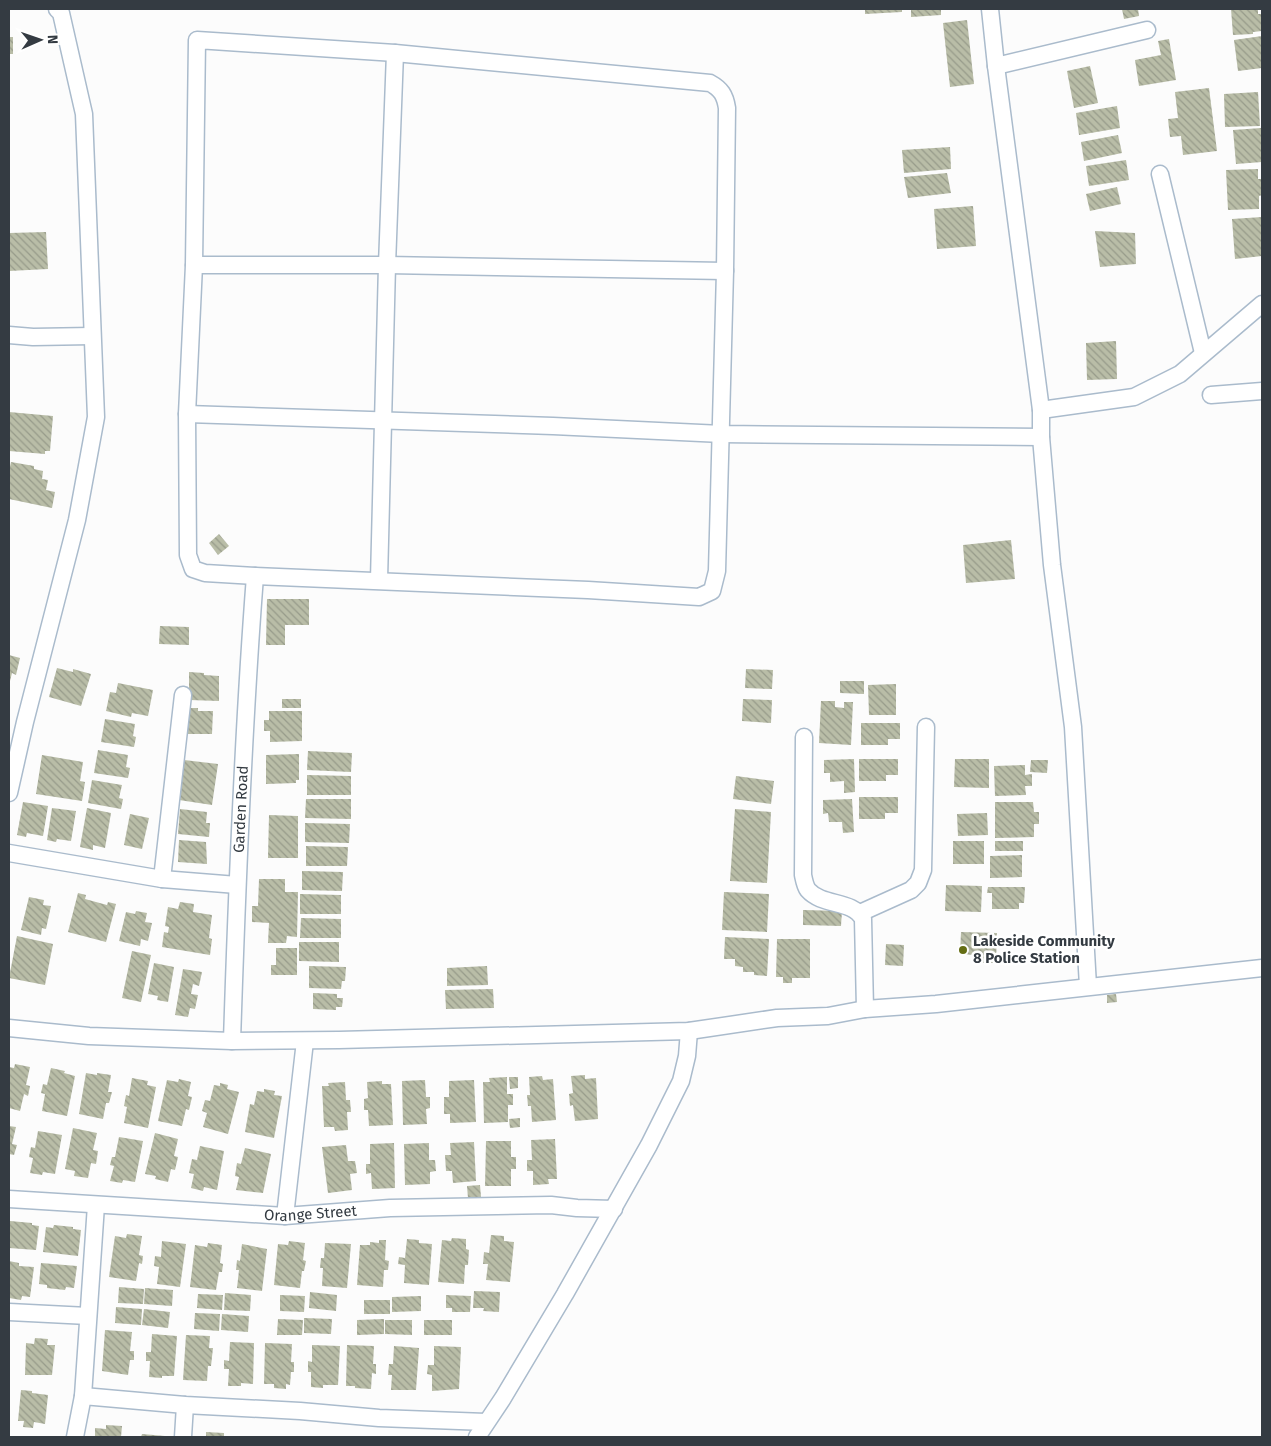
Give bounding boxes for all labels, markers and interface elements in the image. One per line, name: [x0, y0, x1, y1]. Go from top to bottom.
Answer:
north arrow: [15, 15, 65, 65]
text: N: [44, 35, 61, 45]
street label: Garden Road: [230, 765, 252, 853]
place label: Lakeside Community 8 Police Station: [973, 932, 1115, 967]
marker: Lakeside Community 8 Police Station: [957, 944, 969, 956]
street label: Orange Street: [263, 1202, 358, 1225]

